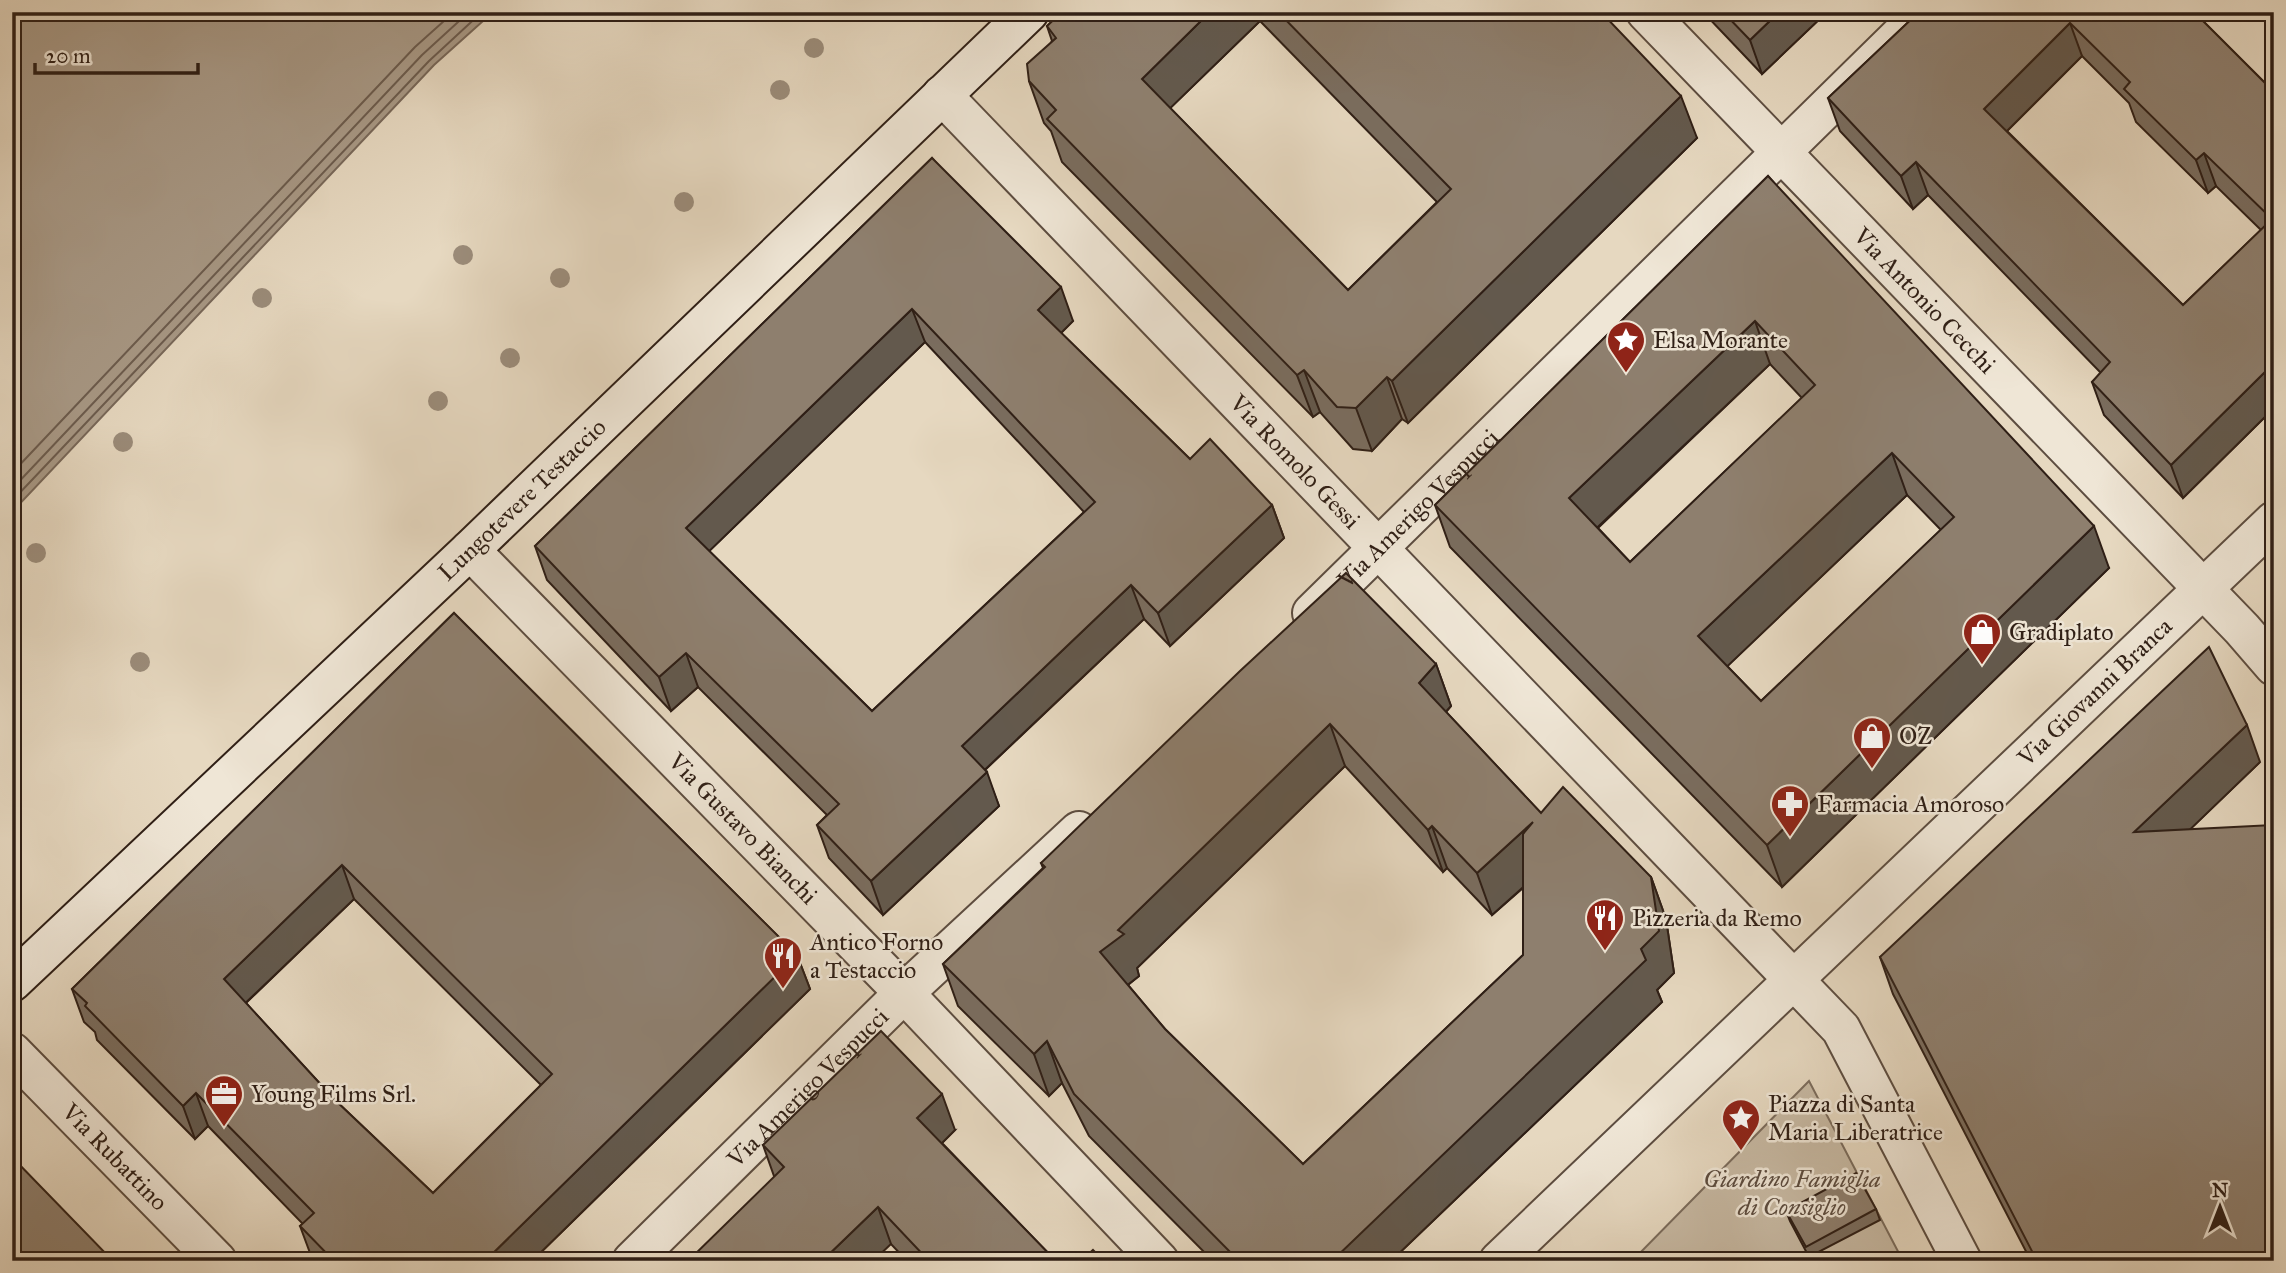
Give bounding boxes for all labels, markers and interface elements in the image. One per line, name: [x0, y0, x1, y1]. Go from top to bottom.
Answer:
scale bar: [35, 32, 198, 76]
text: 20 m: [46, 43, 91, 69]
street label: Via Antonio Cecchi: [1846, 220, 2002, 380]
place icon: Elsa Morante: [1605, 319, 1647, 374]
place label: Elsa Morante: [1653, 325, 1788, 355]
street label: Via Romolo Gessi: [1223, 387, 1367, 536]
street label: Lungotevere Testaccio: [432, 412, 612, 587]
street label: Via Amerigo Vespucci: [1331, 422, 1506, 595]
shop icon: Gradiplato: [1961, 611, 2003, 666]
street label: Via Giovanni Branca: [2011, 611, 2179, 773]
place label: Gradiplato: [2009, 617, 2114, 647]
shop icon: OZ: [1851, 715, 1893, 770]
place label: OZ: [1899, 721, 1932, 751]
street label: Via Gustavo Bianchi: [661, 746, 824, 911]
pharmacy icon: Farmacia Amoroso: [1769, 783, 1811, 838]
place label: Farmacia Amoroso: [1817, 789, 2004, 819]
restaurant icon: Pizzeria da Remo: [1584, 897, 1626, 952]
place label: Pizzeria da Remo: [1632, 903, 1802, 933]
place label: Antico Forno a Testaccio: [809, 927, 943, 985]
restaurant icon: Antico Forno a Testaccio: [762, 935, 804, 990]
street label: Via Amerigo Vespucci: [720, 1001, 895, 1174]
office icon: Young Films Srl.: [203, 1073, 245, 1128]
place label: Young Films Srl.: [251, 1079, 416, 1109]
place label: Piazza di Santa Maria Liberatrice: [1768, 1089, 1943, 1147]
street label: Via Rubattino: [55, 1096, 174, 1217]
place icon: Piazza di Santa Maria Liberatrice: [1720, 1097, 1762, 1152]
park label: Giardino Famiglia di Consiglio: [1703, 1164, 1881, 1222]
north arrow: [2184, 1172, 2254, 1242]
text: N: [2212, 1179, 2228, 1202]

